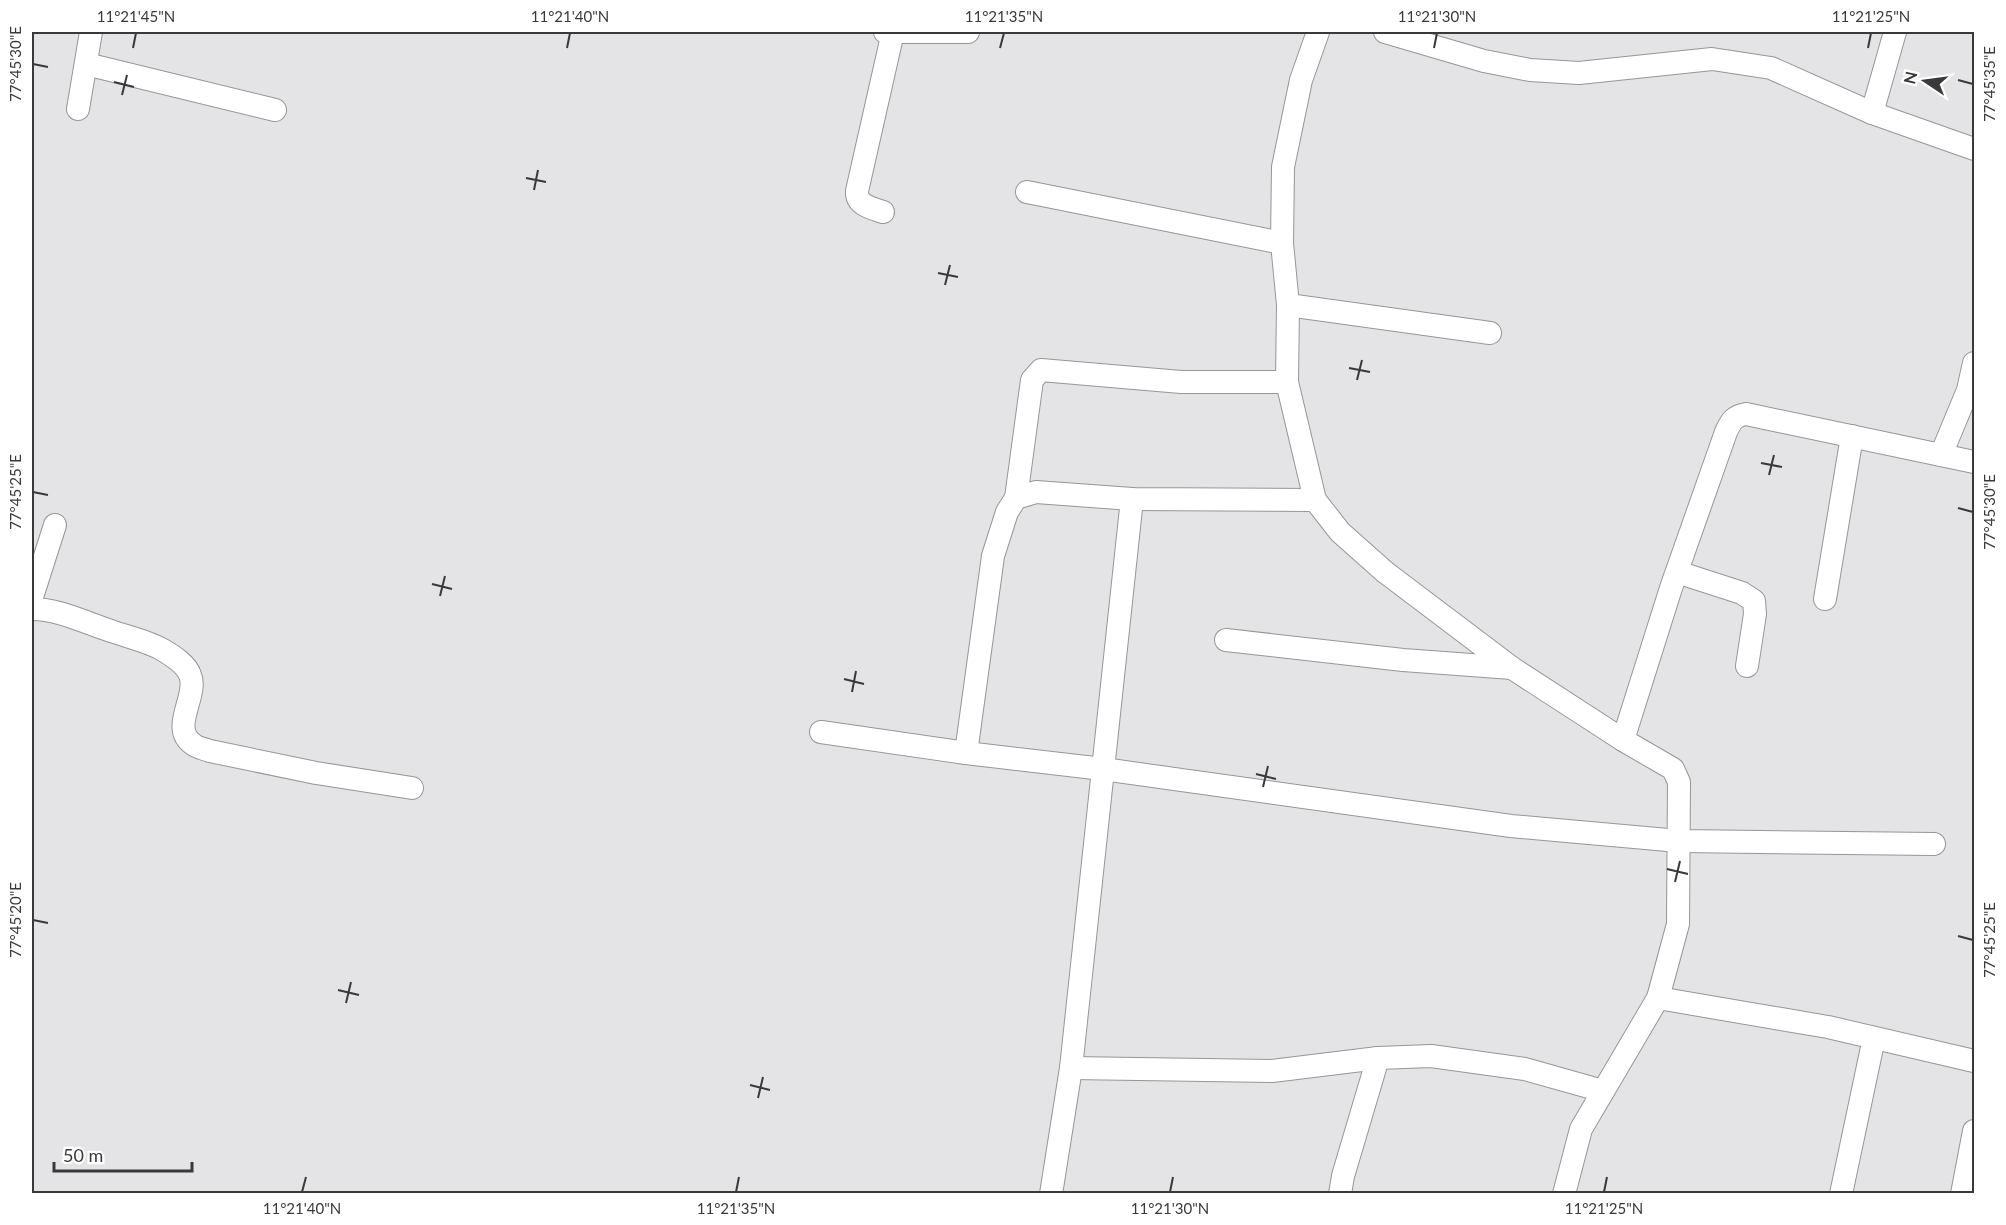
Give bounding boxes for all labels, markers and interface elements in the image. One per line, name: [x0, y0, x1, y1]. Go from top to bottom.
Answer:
text: 11°21'45"N: [97, 7, 175, 25]
text: 11°21'40"N: [531, 7, 609, 25]
text: 11°21'35"N: [965, 7, 1043, 25]
text: 11°21'30"N: [1398, 7, 1476, 25]
text: 11°21'25"N: [1832, 7, 1910, 25]
text: 77°45'30"E: [6, 26, 24, 102]
text: 77°45'35"E: [1980, 46, 1998, 122]
north arrow: [1895, 51, 1955, 111]
text: N: [1899, 69, 1921, 86]
text: 77°45'25"E: [6, 454, 24, 530]
text: 77°45'30"E: [1980, 474, 1998, 550]
text: 77°45'20"E: [6, 882, 24, 958]
text: 77°45'25"E: [1980, 902, 1998, 978]
scale bar: [54, 1135, 192, 1173]
text: 50 m: [63, 1144, 103, 1166]
text: 11°21'40"N: [263, 1199, 341, 1217]
text: 11°21'35"N: [697, 1199, 775, 1217]
text: 11°21'30"N: [1131, 1199, 1209, 1217]
text: 11°21'25"N: [1565, 1199, 1643, 1217]

